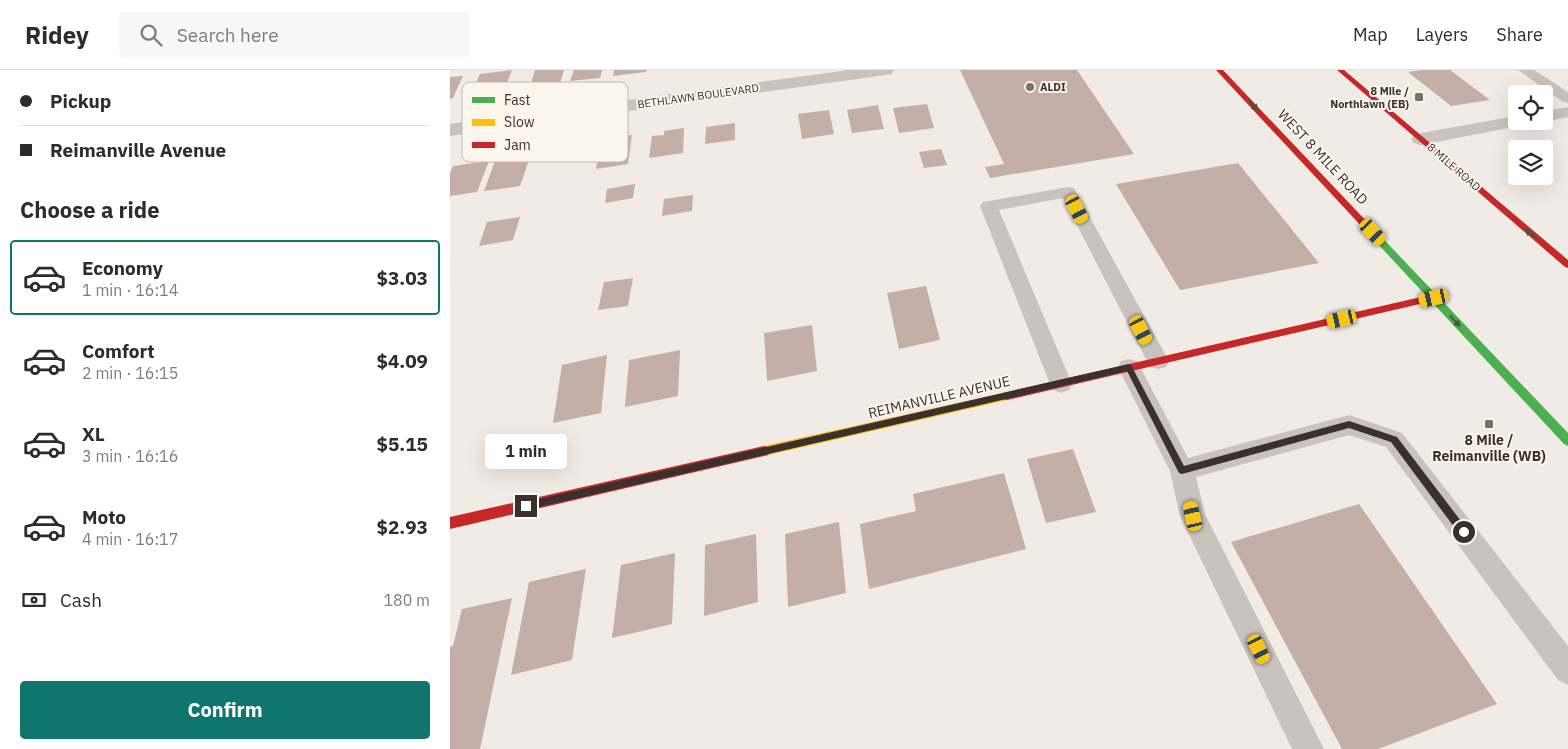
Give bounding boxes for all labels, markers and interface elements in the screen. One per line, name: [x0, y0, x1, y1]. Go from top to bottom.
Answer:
search box: [119, 12, 469, 57]
text: Ridey: [25, 19, 89, 51]
icon: search: [137, 21, 165, 49]
text: Search here: [177, 23, 279, 47]
text: Map: [1353, 23, 1388, 46]
text: Layers: [1416, 23, 1468, 46]
text: Share: [1496, 23, 1543, 46]
place label: ALDI: [1040, 80, 1066, 94]
street label: BETHLAWN BOULEVARD: [636, 81, 760, 111]
marker: ALDI: [1024, 81, 1036, 93]
legend: [462, 82, 628, 162]
place label: 8 Mile / Northlawn (EB): [1330, 84, 1409, 111]
map controls: [1508, 85, 1553, 185]
button: locate: [1508, 85, 1553, 130]
text: Pickup: [50, 89, 111, 113]
text: Fast: [504, 91, 530, 109]
marker: 8 Mile / Northlawn (EB): [1413, 91, 1425, 103]
one-way arrow: [1247, 99, 1259, 111]
street label: WEST 8 MILE ROAD: [1274, 106, 1372, 208]
text: Slow: [504, 113, 535, 131]
text: Jam: [504, 136, 531, 154]
text: Reimanville Avenue: [50, 138, 226, 162]
street label: 8 MILE ROAD: [1424, 140, 1484, 194]
button: layers: [1508, 140, 1553, 185]
car: [1063, 192, 1090, 226]
text: Choose a ride: [20, 195, 160, 224]
car: [1357, 216, 1388, 248]
one-way arrow: [1525, 228, 1538, 239]
icon: car: [22, 255, 67, 300]
text: Economy: [82, 256, 163, 280]
text: $3.03: [376, 266, 428, 290]
text: 1 min · 16:14: [82, 280, 178, 300]
car: [1417, 287, 1450, 309]
car: [1325, 308, 1358, 330]
car: [1127, 313, 1154, 347]
one-way arrow: [1449, 314, 1461, 326]
icon: car: [22, 338, 67, 383]
text: Comfort: [82, 339, 155, 363]
text: $4.09: [376, 349, 428, 373]
text: 2 min · 16:15: [82, 363, 178, 383]
street label: REIMANVILLE AVENUE: [866, 372, 1012, 422]
marker: 8 Mile / Reimanville (WB): [1483, 418, 1495, 430]
icon: car: [22, 421, 67, 466]
text: XL: [82, 422, 105, 446]
place label: 8 Mile / Reimanville (WB): [1432, 431, 1546, 465]
text: $5.15: [376, 432, 428, 456]
callout: 1 min: [485, 434, 567, 468]
text: 1 min: [505, 441, 547, 461]
text: 3 min · 16:16: [82, 446, 178, 466]
route end: [515, 495, 537, 517]
car: [1182, 500, 1203, 532]
icon: car: [22, 504, 67, 549]
text: Moto: [82, 505, 126, 529]
text: $2.93: [376, 515, 428, 539]
route start: [1453, 521, 1475, 543]
text: 4 min · 16:17: [82, 529, 178, 549]
icon: cash: [20, 586, 48, 614]
text: Cash: [60, 588, 102, 612]
text: 180 m: [383, 590, 430, 610]
car: [1245, 632, 1272, 666]
button: Confirm: [20, 681, 430, 739]

